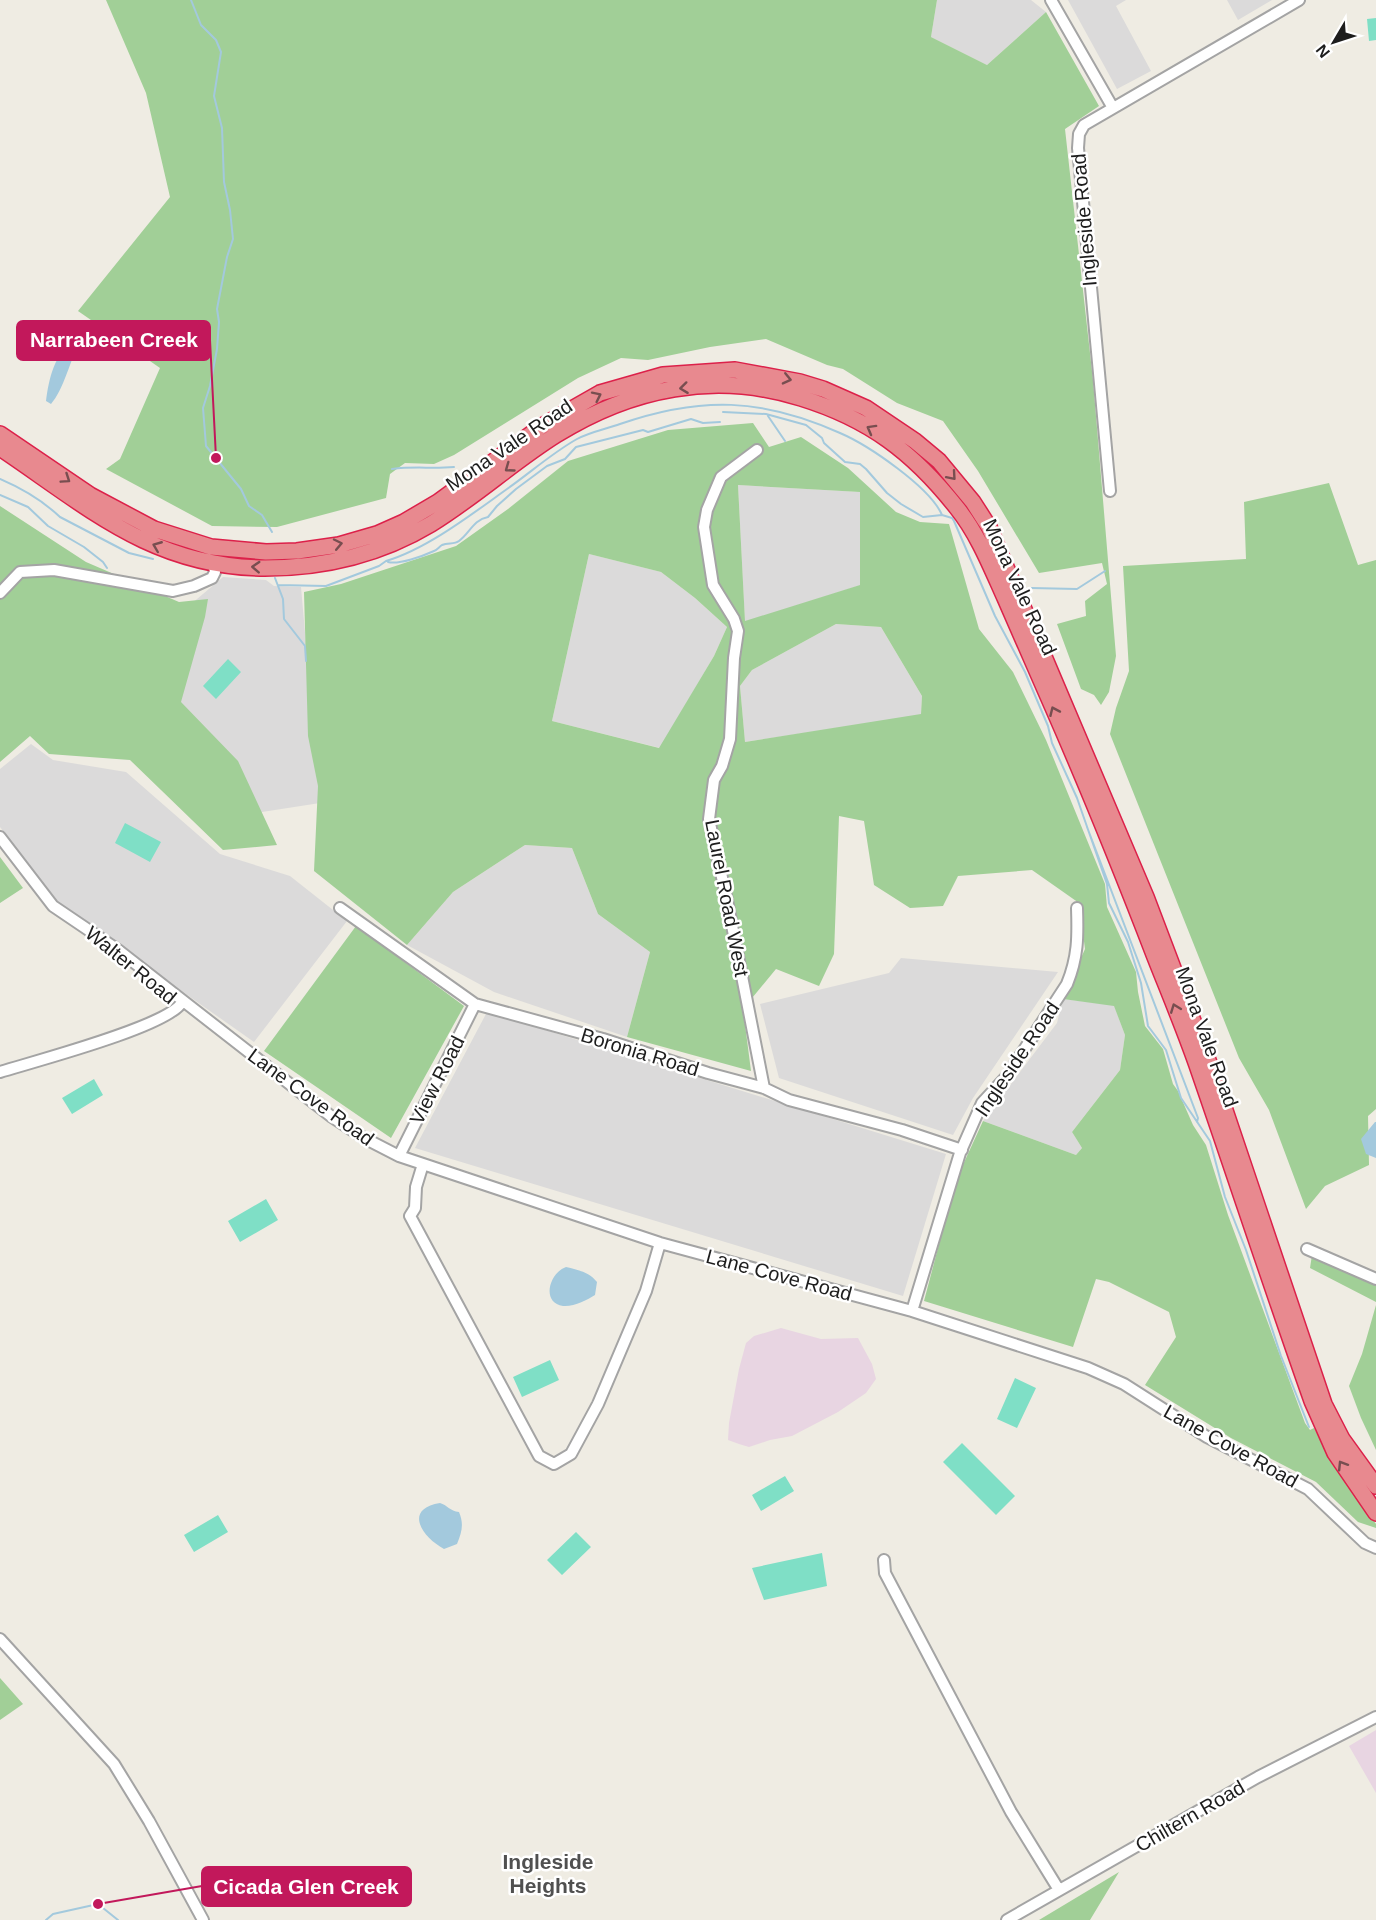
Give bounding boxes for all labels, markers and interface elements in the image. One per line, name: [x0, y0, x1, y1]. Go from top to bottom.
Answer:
north arrow: [1304, 12, 1364, 72]
text: N: [1312, 41, 1333, 61]
street label: Ingleside Road: [1067, 153, 1101, 287]
callout: Narrabeen Creek: [17, 321, 210, 360]
text: Narrabeen Creek: [30, 328, 198, 351]
one-way arrow: [782, 372, 792, 385]
one-way arrow: [679, 381, 688, 393]
one-way arrow: [590, 392, 601, 404]
street label: Mona Vale Road: [442, 395, 576, 495]
one-way arrow: [866, 424, 877, 436]
one-way arrow: [505, 461, 516, 472]
one-way arrow: [945, 469, 956, 480]
one-way arrow: [59, 472, 70, 483]
street label: Mona Vale Road: [979, 516, 1061, 658]
one-way arrow: [333, 538, 343, 551]
one-way arrow: [152, 541, 163, 553]
one-way arrow: [252, 561, 261, 574]
one-way arrow: [1050, 706, 1062, 717]
street label: Laurel Road West: [701, 818, 753, 979]
street label: Walter Road: [81, 922, 181, 1008]
street label: Mona Vale Road: [1171, 964, 1243, 1110]
street label: Ingleside Road: [971, 998, 1063, 1120]
one-way arrow: [1170, 1003, 1182, 1014]
street label: Boronia Road: [578, 1024, 702, 1080]
street label: View Road: [405, 1032, 469, 1128]
street label: Lane Cove Road: [244, 1044, 378, 1150]
street label: Lane Cove Road: [704, 1245, 854, 1305]
street label: Lane Cove Road: [1160, 1400, 1302, 1492]
one-way arrow: [1338, 1461, 1350, 1471]
street label: Chiltern Road: [1132, 1776, 1248, 1856]
district label: Ingleside Heights: [502, 1850, 594, 1897]
callout: Cicada Glen Creek: [202, 1867, 411, 1906]
text: Cicada Glen Creek: [213, 1875, 399, 1898]

